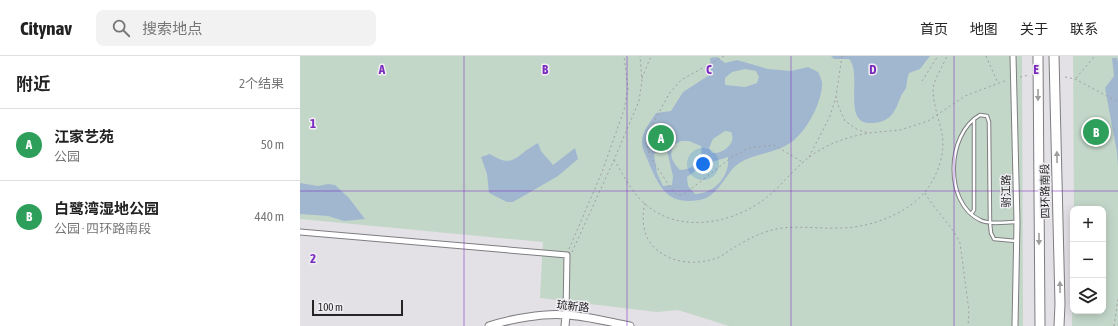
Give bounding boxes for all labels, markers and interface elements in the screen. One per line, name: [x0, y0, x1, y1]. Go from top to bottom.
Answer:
search box: [96, 10, 376, 46]
text: Citynav: [20, 17, 72, 39]
icon: search: [110, 17, 132, 39]
text: 搜索地点: [142, 20, 202, 37]
text: 首页: [920, 21, 948, 37]
text: 地图: [970, 21, 998, 37]
text: 关于: [1020, 21, 1048, 37]
text: 联系: [1070, 21, 1098, 37]
text: A: [378, 62, 386, 77]
text: B: [542, 62, 549, 77]
text: C: [706, 62, 712, 77]
text: D: [869, 62, 877, 77]
text: E: [1033, 62, 1039, 77]
text: 附近: [16, 74, 50, 94]
text: 2个结果: [239, 76, 284, 91]
one-way arrow: [1035, 89, 1042, 101]
text: 1: [310, 116, 316, 131]
pin: B: [1083, 117, 1109, 147]
pin: A: [648, 123, 674, 153]
text: 江家艺苑: [54, 128, 114, 145]
text: A: [26, 137, 32, 152]
text: 50 m: [261, 137, 284, 152]
text: 公园: [54, 149, 80, 164]
one-way arrow: [1053, 151, 1060, 163]
your location: [693, 154, 713, 174]
street label: 四环路南段: [1039, 163, 1051, 219]
street label: 驸江路: [1000, 174, 1012, 208]
text: 白鹭湾湿地公园: [54, 200, 159, 217]
map controls: [1070, 206, 1106, 314]
button: +: [1070, 206, 1106, 242]
text: B: [26, 209, 32, 224]
text: 440 m: [255, 209, 284, 224]
text: 公园 · 四环路南段: [54, 221, 151, 236]
one-way arrow: [1036, 233, 1042, 246]
button: −: [1070, 242, 1106, 278]
text: 2: [310, 251, 316, 266]
button: layers: [1070, 278, 1106, 314]
one-way arrow: [1057, 280, 1063, 293]
scale bar: [312, 298, 403, 317]
street label: 琉新路: [556, 298, 590, 314]
text: 100 m: [318, 301, 343, 313]

